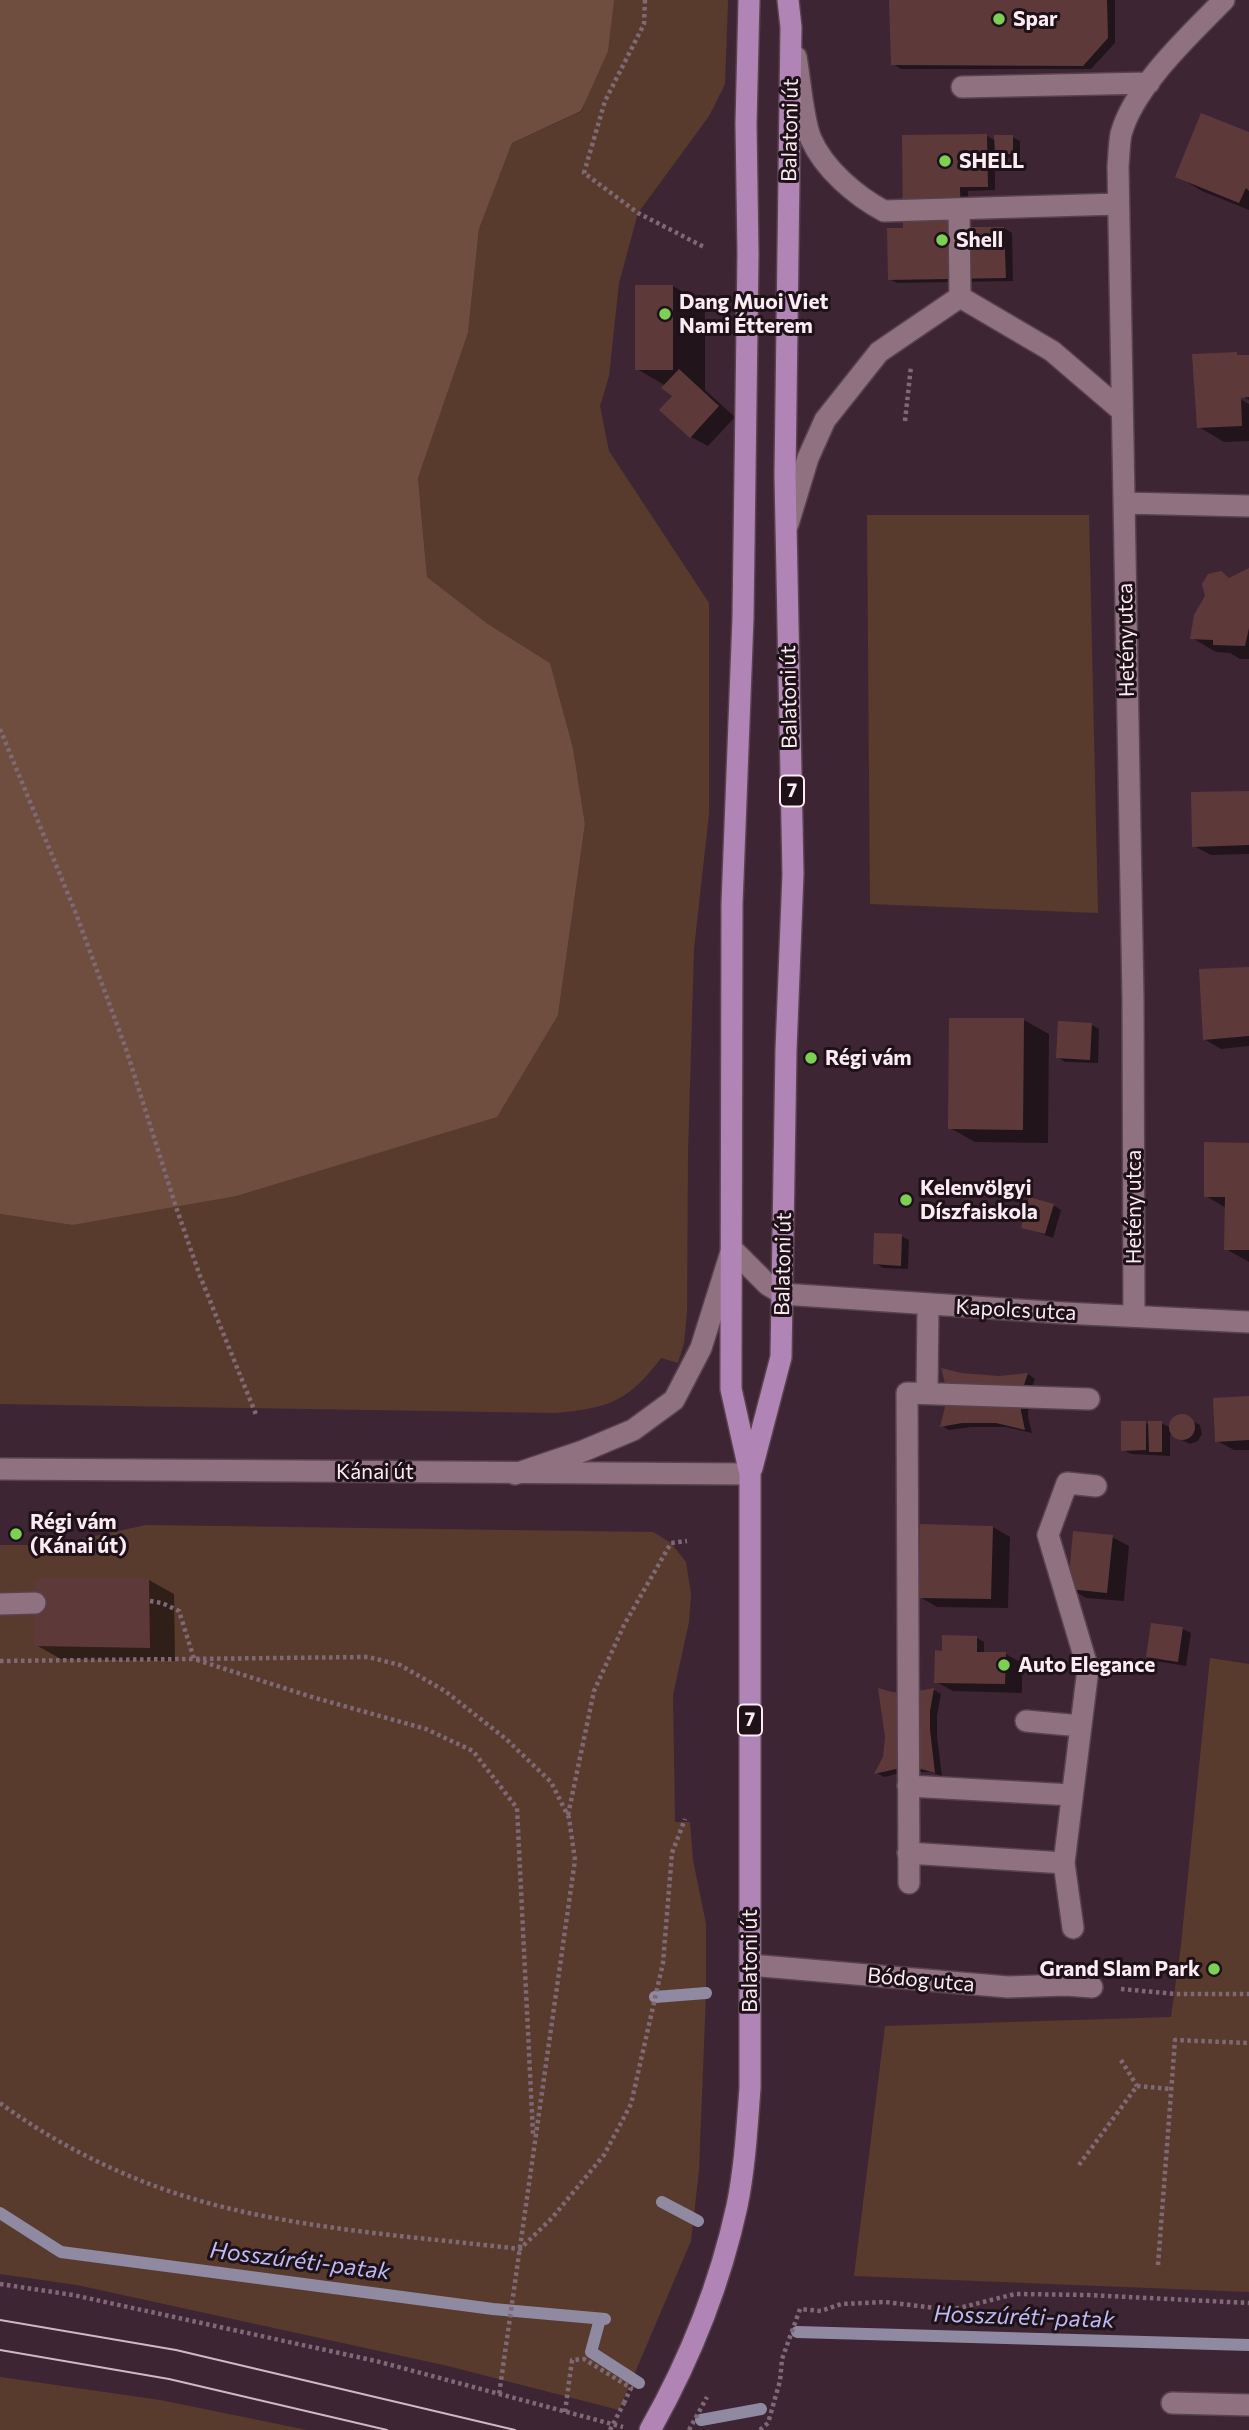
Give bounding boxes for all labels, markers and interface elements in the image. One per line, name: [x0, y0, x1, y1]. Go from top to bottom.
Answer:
place label: Spar: [1013, 6, 1058, 32]
marker: Spar: [991, 11, 1007, 27]
street label: Balatoni út: [776, 78, 804, 182]
place label: SHELL: [959, 148, 1024, 174]
marker: SHELL: [937, 153, 953, 169]
place label: Shell: [956, 227, 1003, 253]
marker: Shell: [934, 232, 950, 248]
place label: Dang Muoi Viet Nami Étterem: [679, 289, 828, 339]
marker: Dang Muoi Viet Nami Étterem: [657, 306, 673, 322]
street label: Hetény utca: [1112, 583, 1140, 697]
street label: Balatoni út: [775, 645, 803, 749]
road number: 7: [780, 776, 804, 806]
place label: Régi vám: [825, 1045, 912, 1071]
marker: Régi vám: [803, 1050, 819, 1066]
street label: Hetény utca: [1121, 1150, 1147, 1264]
place label: Kelenvölgyi Díszfaiskola: [920, 1175, 1038, 1225]
marker: Kelenvölgyi Díszfaiskola: [898, 1192, 914, 1208]
street label: Balatoni út: [769, 1212, 797, 1316]
street label: Kapolcs utca: [955, 1294, 1077, 1326]
street label: Kánai út: [336, 1459, 414, 1485]
place label: Régi vám (Kánai út): [30, 1509, 127, 1559]
marker: Régi vám (Kánai út): [8, 1526, 24, 1542]
place label: Auto Elegance: [1018, 1652, 1155, 1678]
marker: Auto Elegance: [996, 1657, 1012, 1673]
road number: 7: [738, 1704, 762, 1736]
street label: Balatoni út: [737, 1909, 763, 2013]
place label: Grand Slam Park: [1040, 1956, 1200, 1982]
marker: Grand Slam Park: [1206, 1961, 1222, 1977]
street label: Bódog utca: [866, 1963, 976, 1997]
water label: Hosszúréti-patak: [208, 2236, 392, 2286]
water label: Hosszúréti-patak: [933, 2300, 1115, 2334]

